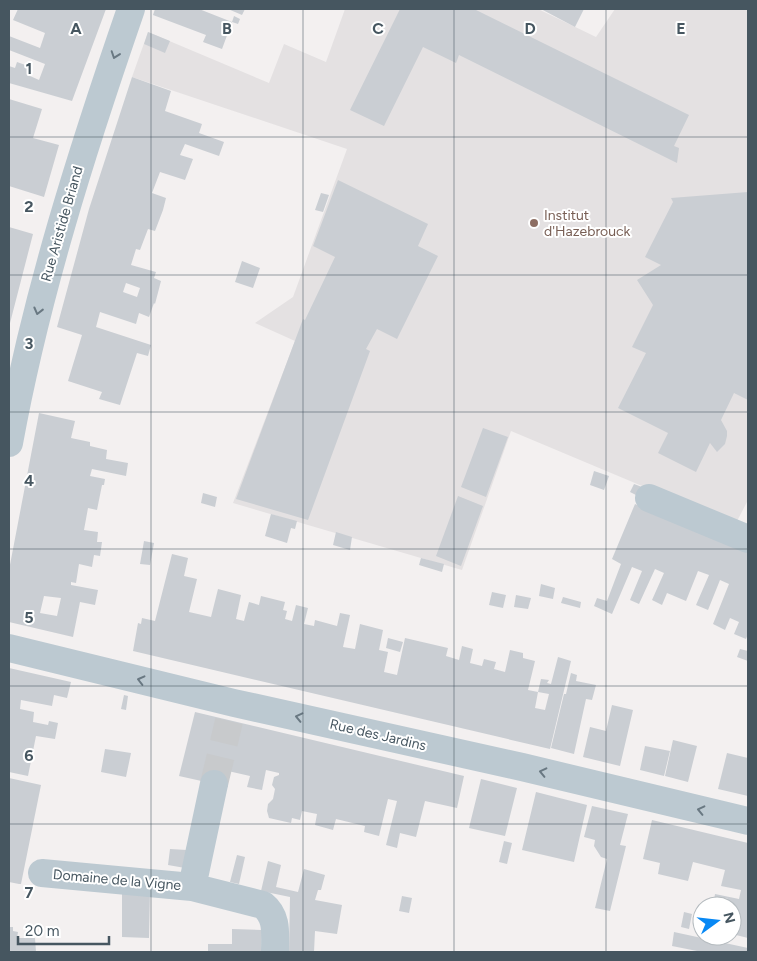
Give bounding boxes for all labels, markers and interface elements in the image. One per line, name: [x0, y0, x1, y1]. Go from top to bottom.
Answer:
text: A: [70, 19, 82, 38]
text: B: [222, 19, 232, 38]
text: C: [372, 19, 384, 38]
text: D: [524, 19, 536, 38]
text: E: [676, 19, 686, 38]
one-way arrow: [111, 50, 121, 59]
text: 1: [26, 59, 32, 78]
street label: Rue Aristide Briand: [37, 164, 87, 284]
text: 2: [24, 197, 34, 216]
place label: Institut d'Hazebrouck: [544, 207, 631, 240]
marker: Institut d'Hazebrouck: [528, 217, 540, 229]
one-way arrow: [34, 306, 44, 315]
text: 3: [25, 334, 34, 353]
text: 4: [24, 471, 34, 490]
text: 5: [24, 608, 34, 627]
one-way arrow: [136, 675, 145, 686]
one-way arrow: [294, 712, 303, 723]
street label: Rue des Jardins: [328, 716, 428, 754]
text: 6: [24, 746, 34, 765]
one-way arrow: [538, 767, 547, 778]
one-way arrow: [697, 805, 705, 815]
street label: Domaine de la Vigne: [52, 866, 182, 894]
text: 7: [25, 883, 34, 902]
north arrow: [692, 896, 742, 946]
text: N: [719, 910, 739, 925]
scale bar: [18, 914, 109, 946]
text: 20 m: [25, 922, 59, 940]

